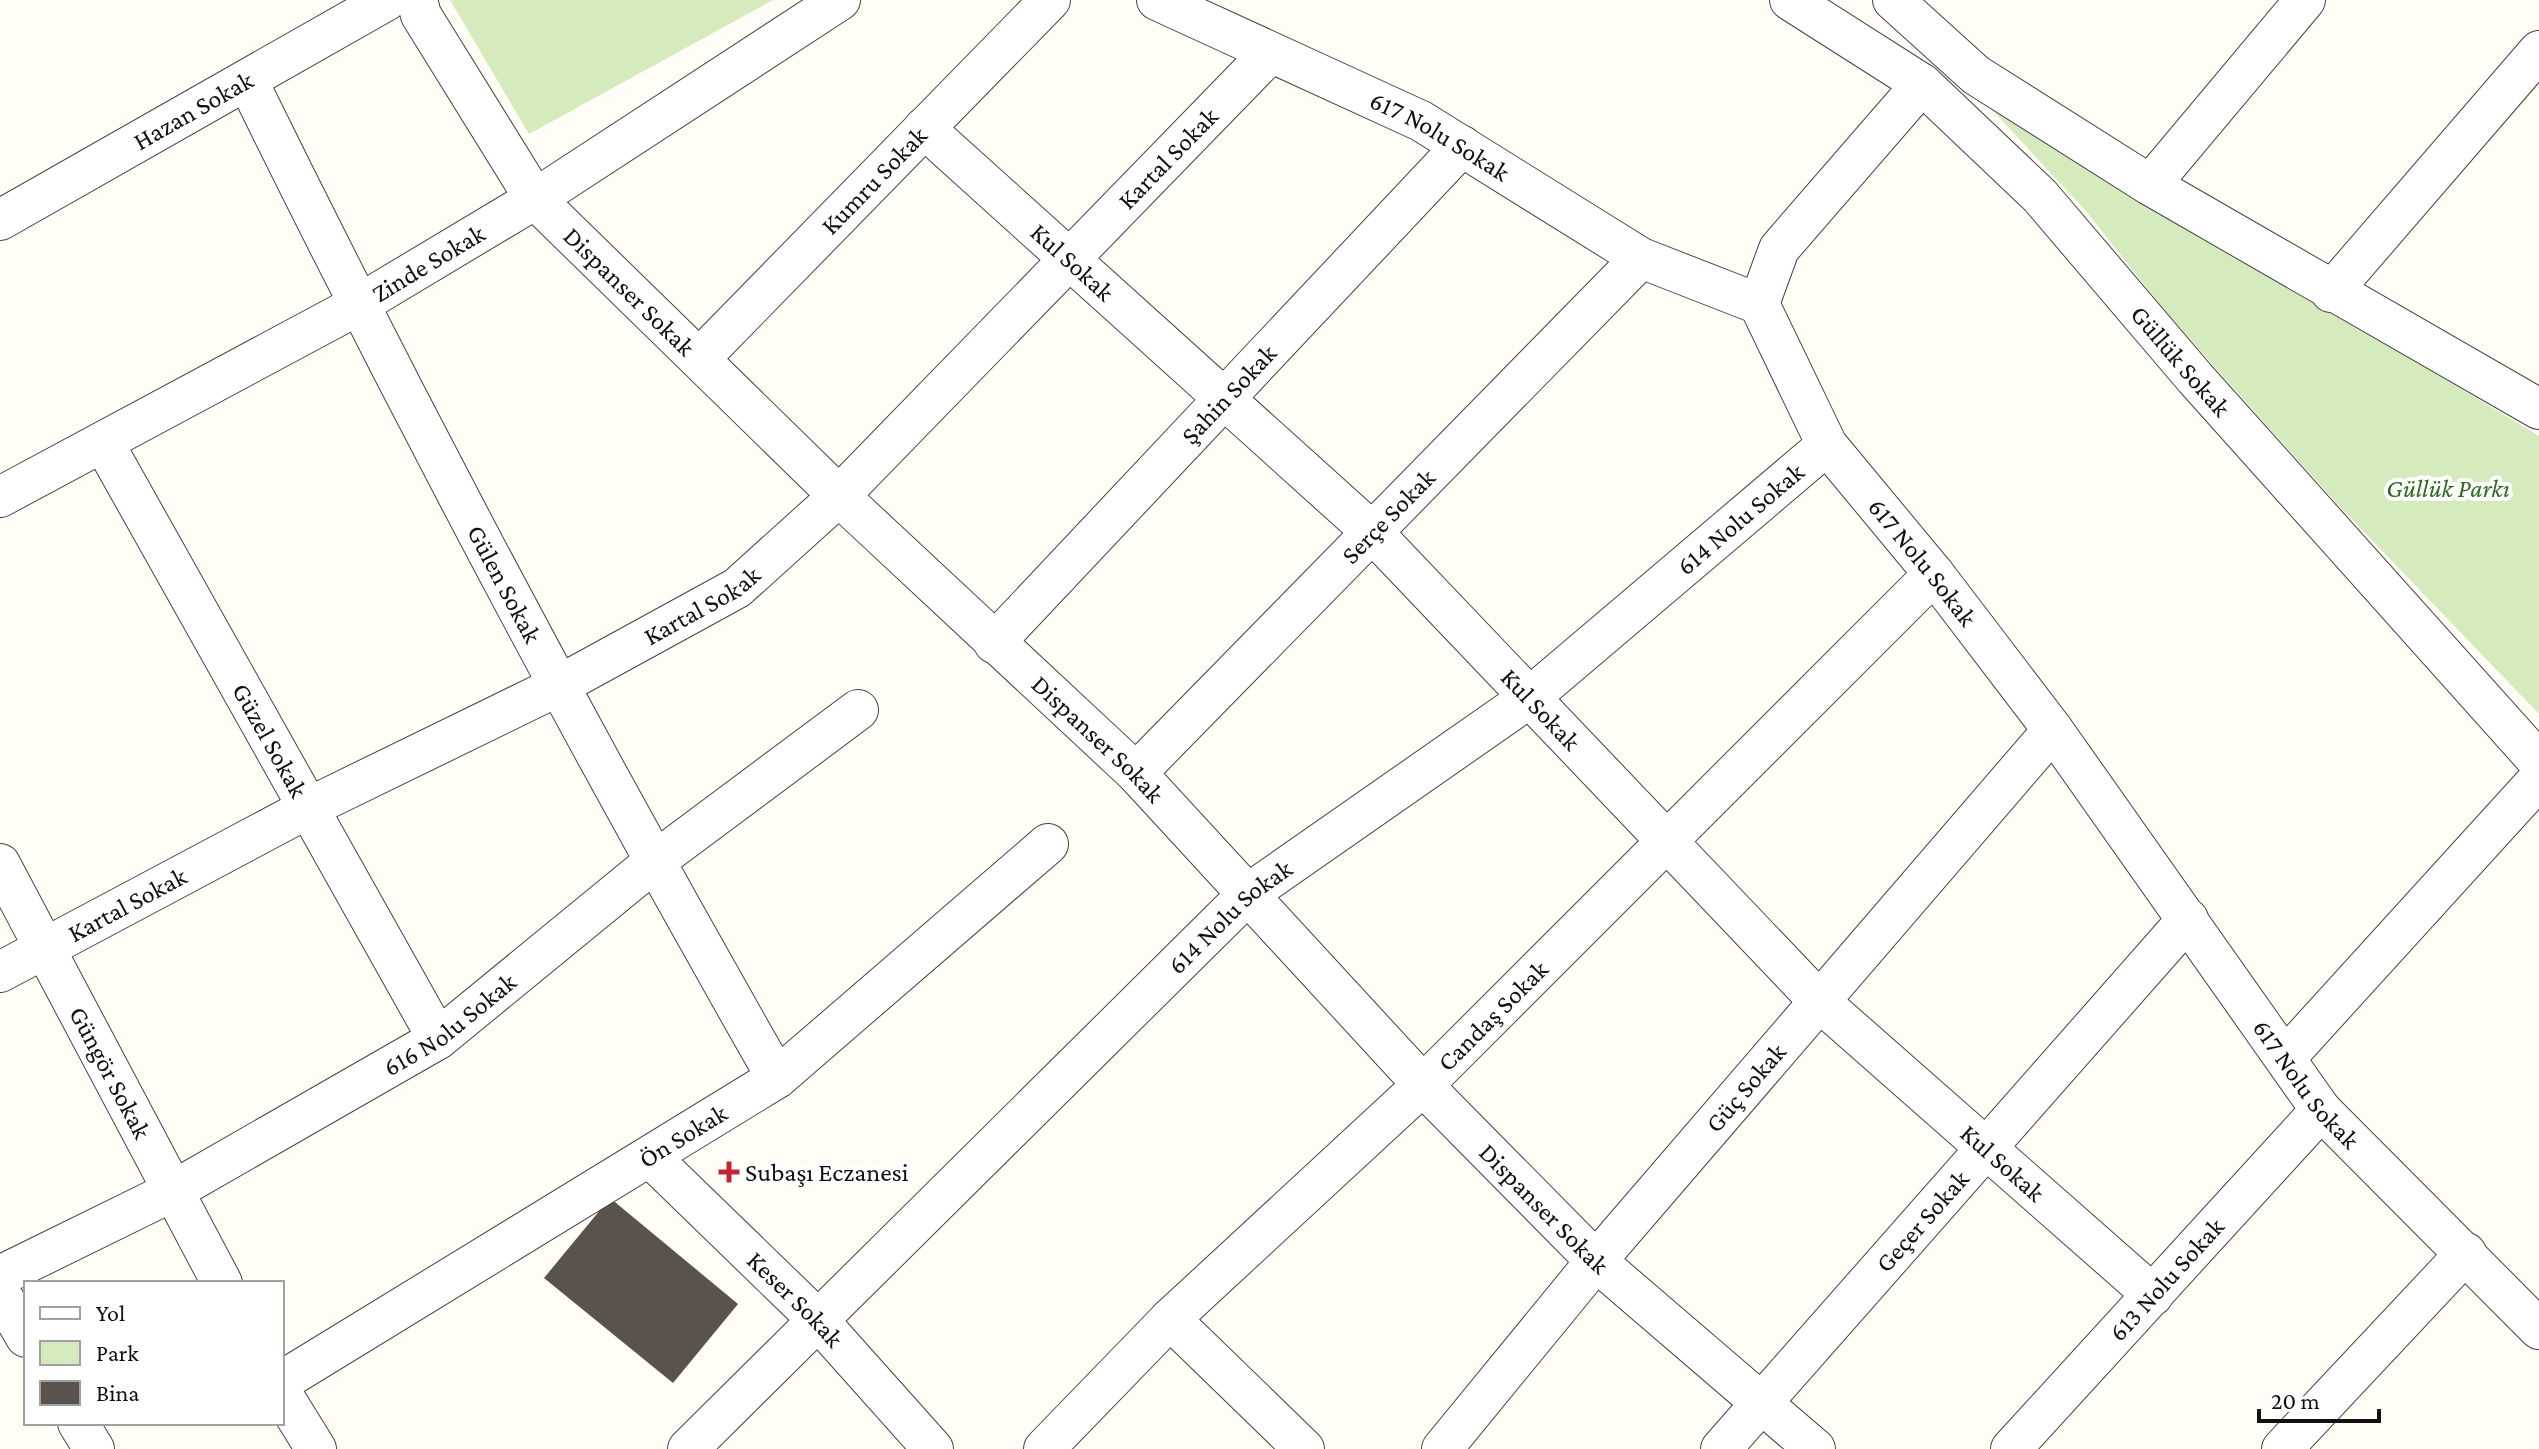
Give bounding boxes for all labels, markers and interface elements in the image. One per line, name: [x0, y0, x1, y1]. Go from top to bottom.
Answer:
street label: Hazan Sokak: [128, 65, 258, 156]
street label: 617 Nolu Sokak: [1366, 85, 1515, 187]
street label: Kartal Sokak: [1112, 101, 1224, 215]
street label: Kumru Sokak: [815, 120, 933, 240]
street label: Kul Sokak: [1025, 217, 1120, 307]
street label: Zinde Sokak: [367, 218, 490, 308]
street label: Dispanser Sokak: [558, 221, 701, 362]
street label: Güllük Sokak: [2125, 300, 2237, 423]
street label: Şahin Sokak: [1175, 338, 1282, 450]
street label: 614 Nolu Sokak: [1671, 456, 1810, 581]
street label: Serçe Sokak: [1335, 462, 1441, 569]
park label: Güllük Parkı: [2386, 474, 2510, 503]
street label: 617 Nolu Sokak: [1863, 492, 1983, 632]
street label: Gülen Sokak: [462, 520, 548, 648]
street label: Kartal Sokak: [639, 560, 766, 651]
street label: Kul Sokak: [1495, 662, 1587, 756]
street label: Dispanser Sokak: [1026, 669, 1171, 809]
street label: Güzel Sokak: [227, 678, 314, 803]
street label: 614 Nolu Sokak: [1162, 853, 1298, 980]
street label: Kartal Sokak: [63, 861, 192, 948]
street label: Candaş Sokak: [1431, 954, 1554, 1077]
street label: 616 Nolu Sokak: [378, 966, 522, 1082]
street label: Güngör Sokak: [64, 1001, 158, 1144]
street label: 617 Nolu Sokak: [2247, 1014, 2366, 1155]
street label: Güç Sokak: [1699, 1037, 1792, 1138]
street label: Ön Sokak: [633, 1097, 733, 1174]
street label: Kul Sokak: [1955, 1118, 2051, 1208]
street label: Dispanser Sokak: [1474, 1137, 1615, 1280]
place label: Subaşı Eczanesi: [745, 1158, 909, 1187]
marker: Subaşı Eczanesi: [720, 1163, 738, 1181]
street label: Geçer Sokak: [1869, 1164, 1975, 1278]
street label: 613 Nolu Sokak: [2103, 1211, 2230, 1347]
street label: Keser Sokak: [742, 1245, 850, 1353]
legend: [24, 1281, 284, 1425]
text: Yol: [96, 1299, 125, 1326]
text: Park: [96, 1339, 139, 1366]
scale bar: [2259, 1373, 2379, 1423]
text: Bina: [96, 1379, 139, 1406]
text: 20 m: [2271, 1387, 2320, 1414]

